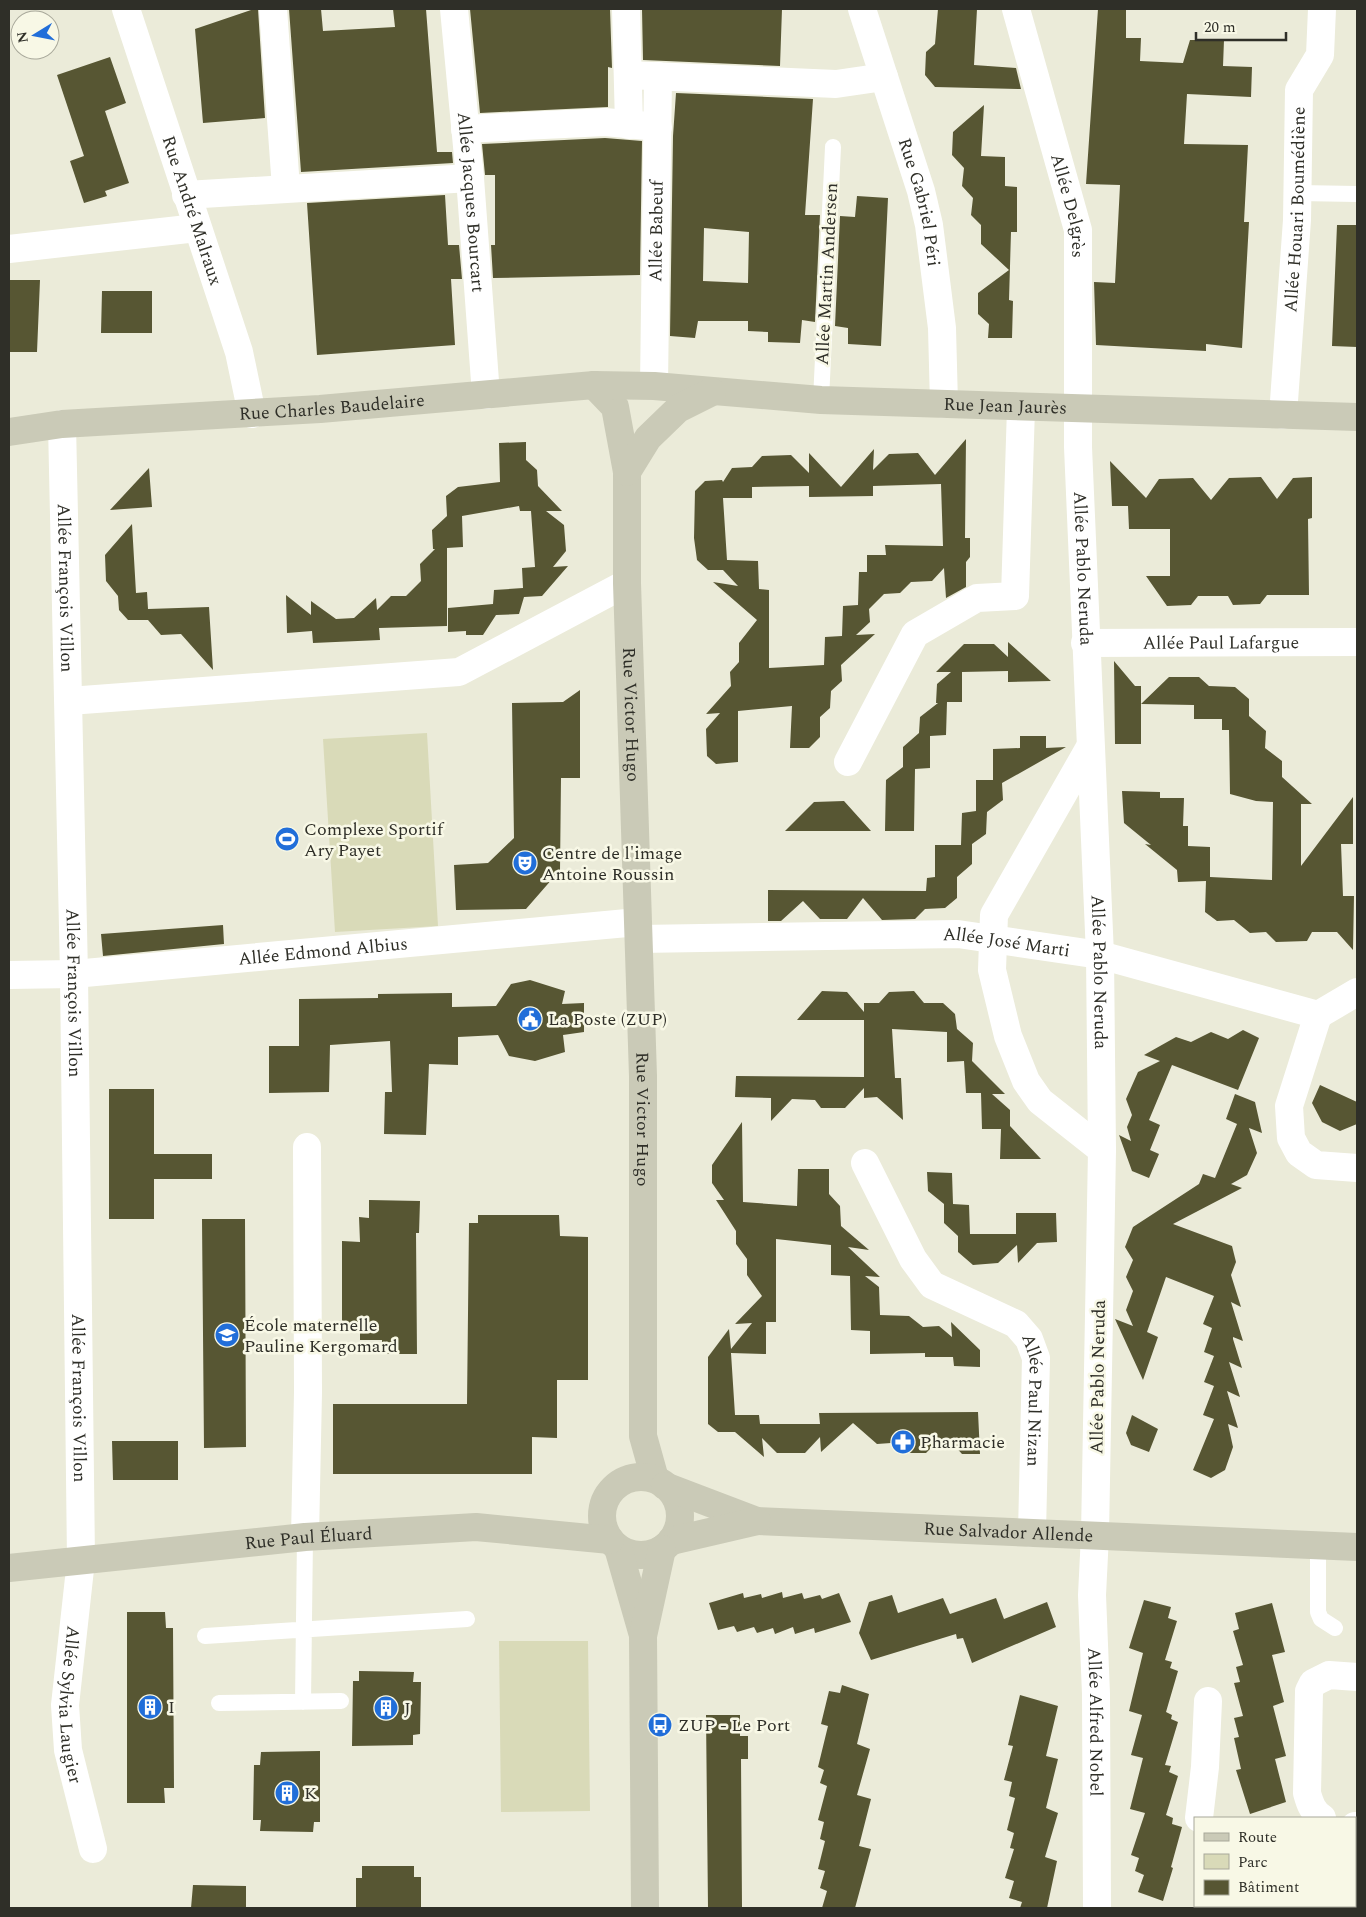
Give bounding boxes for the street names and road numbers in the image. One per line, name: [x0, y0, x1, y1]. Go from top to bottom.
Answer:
street label: Allée Houari Boumédiène: [1277, 106, 1312, 313]
street label: Allée Jacques Bourcart: [450, 111, 492, 293]
street label: Rue André Malraux: [155, 132, 230, 289]
street label: Rue Gabriel Péri: [891, 134, 948, 268]
street label: Allée Delgrès: [1044, 150, 1092, 258]
street label: Allée Babeuf: [642, 178, 670, 282]
street label: Allée Martin Andersen: [809, 182, 845, 366]
street label: Rue Charles Baudelaire: [238, 386, 426, 427]
street label: Rue Jean Jaurès: [943, 390, 1067, 421]
street label: Allée Pablo Neruda: [1066, 491, 1100, 646]
street label: Allée François Villon: [50, 503, 81, 673]
street label: Allée Paul Lafargue: [1143, 629, 1299, 656]
street label: Rue Victor Hugo: [616, 647, 647, 782]
street label: Allée Pablo Neruda: [1084, 894, 1114, 1050]
street label: Allée François Villon: [59, 908, 89, 1078]
street label: Allée José Marti: [942, 920, 1072, 964]
street label: Allée Edmond Albius: [237, 930, 409, 972]
street label: Rue Victor Hugo: [629, 1051, 657, 1187]
street label: Allée Pablo Neruda: [1083, 1299, 1113, 1454]
street label: Allée François Villon: [65, 1313, 94, 1483]
street label: Allée Paul Nizan: [1015, 1330, 1050, 1467]
street label: Rue Salvador Allende: [923, 1515, 1094, 1549]
street label: Rue Paul Éluard: [243, 1520, 373, 1557]
street label: Allée Sylvia Laugier: [51, 1624, 89, 1787]
street label: Allée Alfred Nobel: [1081, 1647, 1110, 1796]

